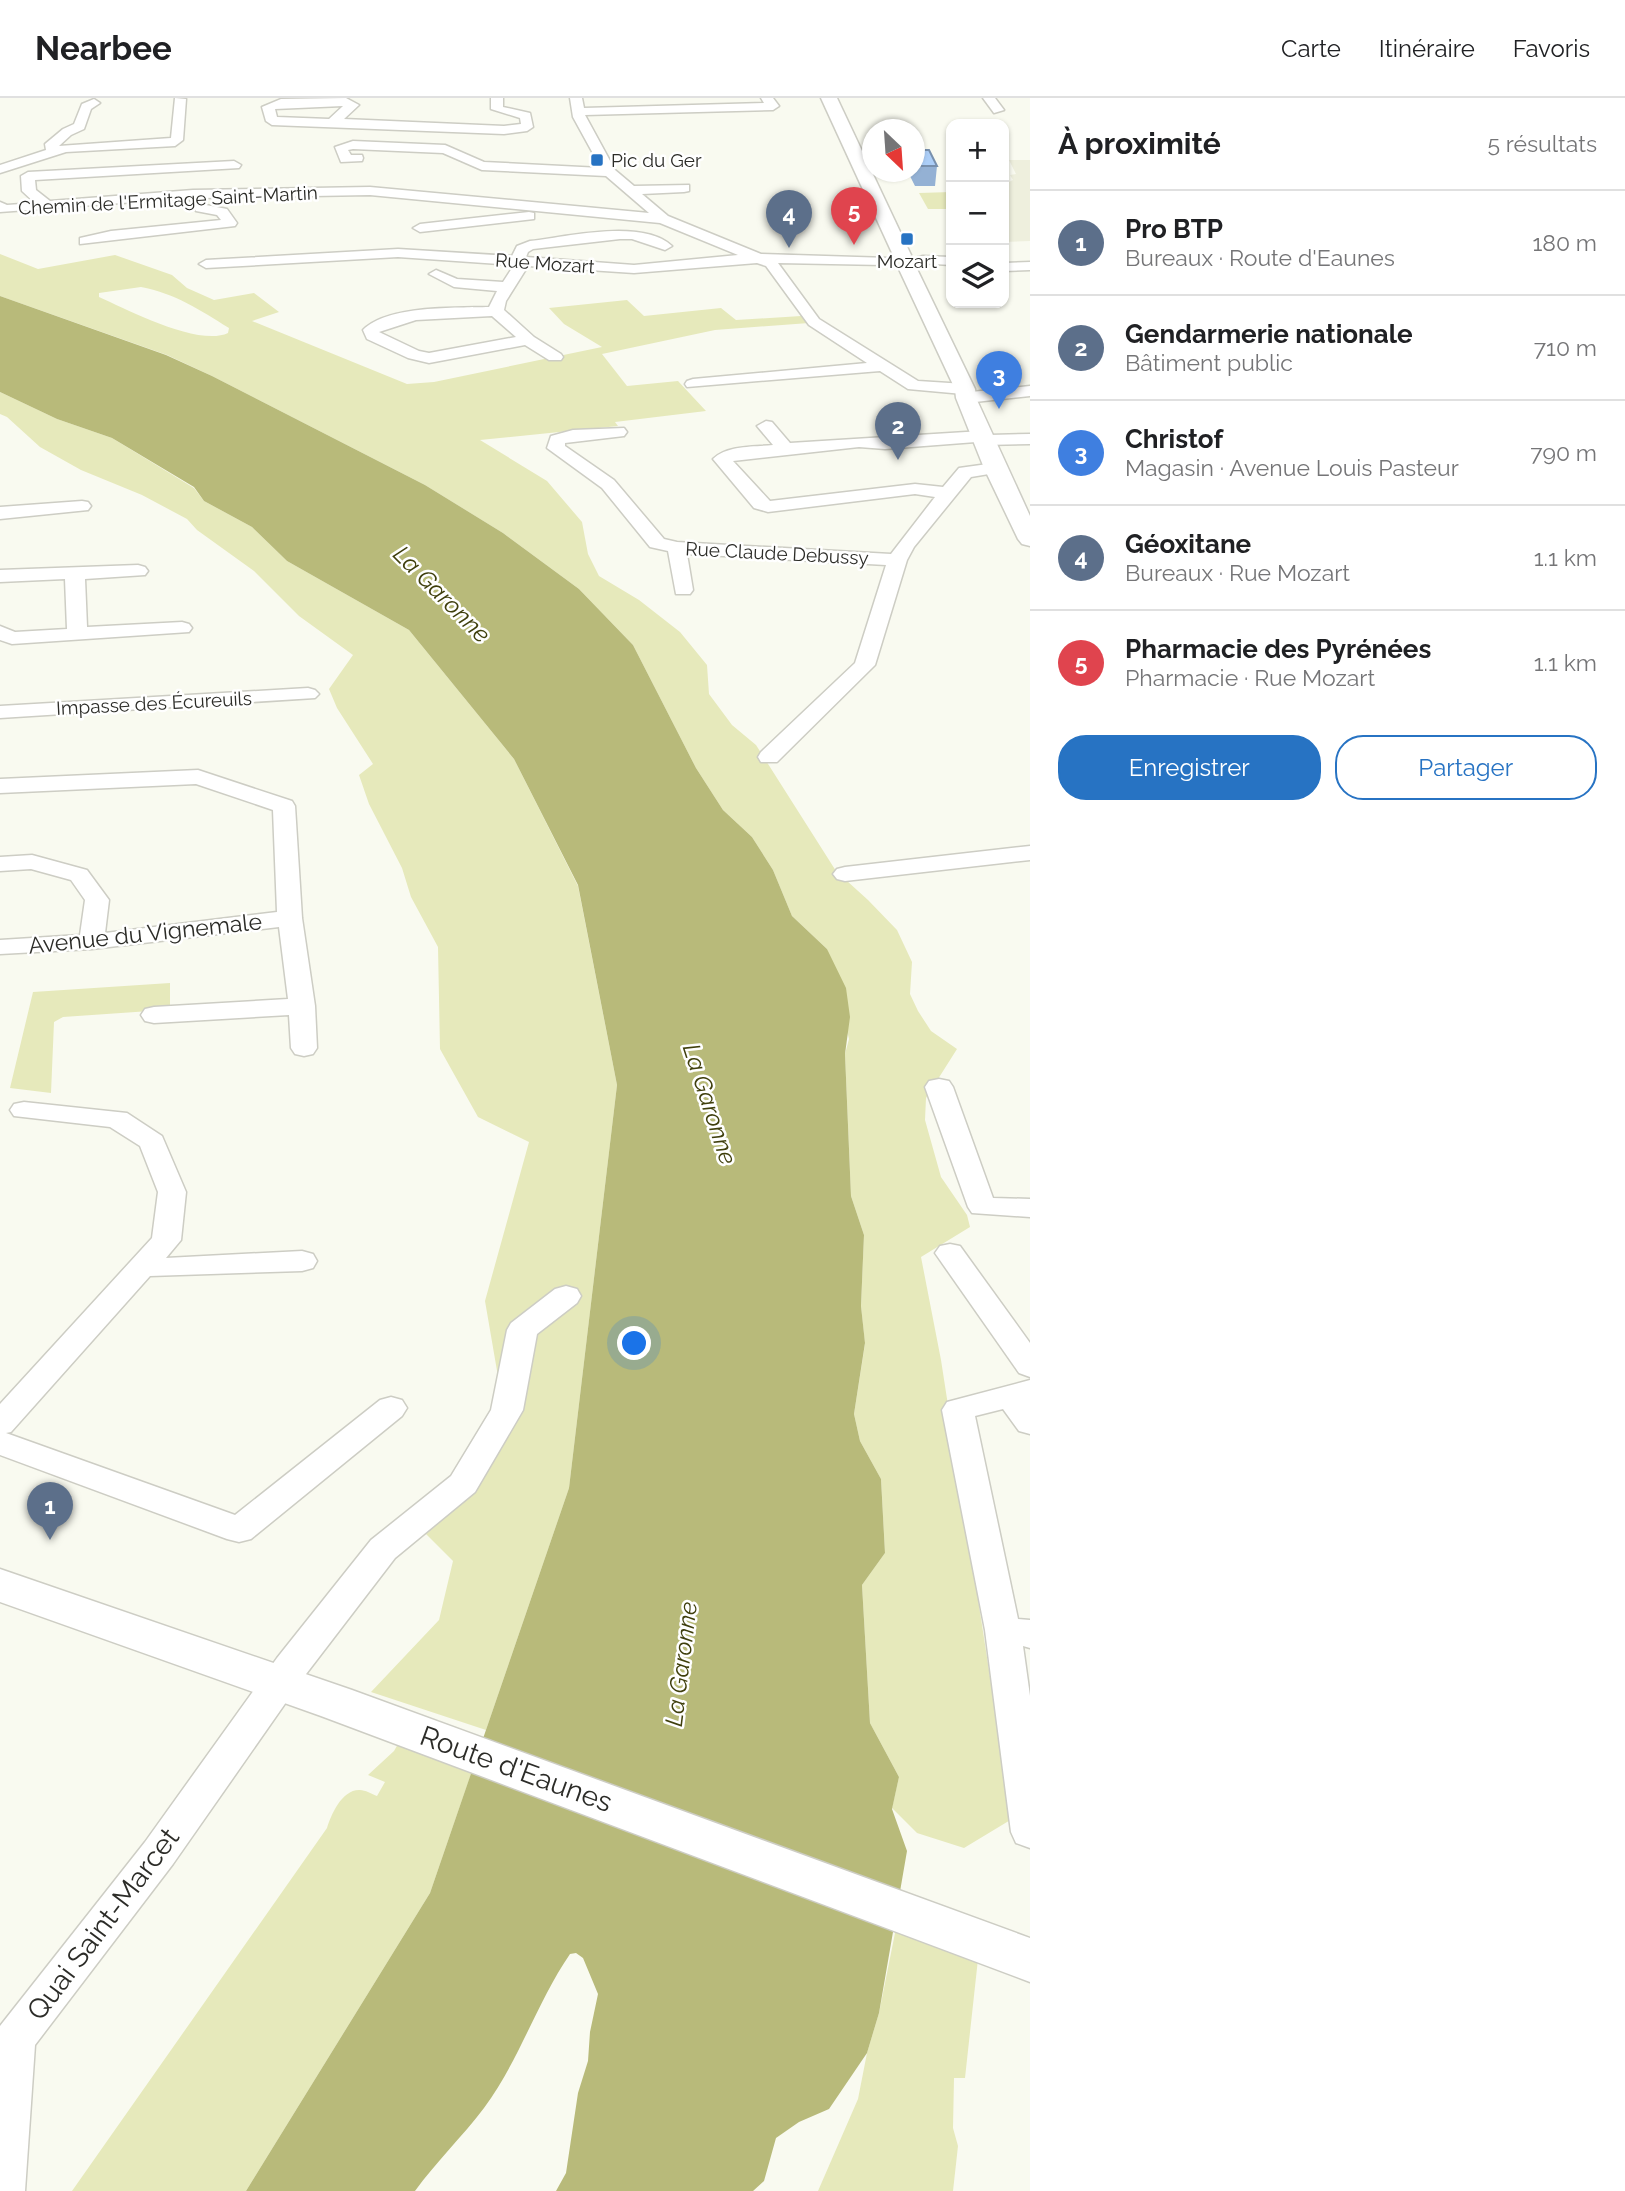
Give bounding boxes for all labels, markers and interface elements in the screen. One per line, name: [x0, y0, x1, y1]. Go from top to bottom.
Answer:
text: Nearbee: [35, 29, 172, 68]
text: Carte: [1281, 34, 1341, 63]
text: Itinéraire: [1379, 34, 1475, 63]
text: Favoris: [1513, 34, 1590, 63]
north arrow: [862, 119, 925, 182]
map controls: [946, 119, 1009, 308]
button: +: [946, 119, 1009, 182]
text: À proximité: [1058, 126, 1221, 161]
text: 5 résultats: [1487, 130, 1597, 157]
place label: Pic du Ger: [611, 149, 702, 171]
marker: Pic du Ger: [589, 152, 605, 168]
street label: Chemin de l'Ermitage Saint-Martin: [18, 181, 318, 219]
button: −: [946, 182, 1009, 245]
pin: 5: [831, 187, 877, 245]
pin: 4: [766, 190, 812, 248]
text: Pro BTP: [1125, 214, 1223, 244]
text: 1: [1075, 229, 1087, 256]
text: 180 m: [1532, 229, 1597, 256]
marker: Mozart: [899, 231, 915, 247]
text: Bureaux · Route d'Eaunes: [1125, 244, 1395, 271]
button: layers: [946, 245, 1009, 308]
street label: Rue Mozart: [494, 249, 596, 278]
place label: Mozart: [877, 250, 938, 272]
text: Gendarmerie nationale: [1125, 319, 1413, 349]
text: 2: [1075, 334, 1087, 361]
text: 710 m: [1534, 334, 1597, 361]
text: Bâtiment public: [1125, 349, 1293, 376]
pin: 3: [976, 351, 1022, 409]
pin: 2: [875, 402, 921, 460]
text: Christof: [1125, 424, 1223, 454]
text: 3: [1075, 439, 1087, 466]
text: 790 m: [1530, 439, 1597, 466]
text: Magasin · Avenue Louis Pasteur: [1125, 454, 1459, 481]
text: Géoxitane: [1125, 529, 1251, 559]
street label: Rue Claude Debussy: [685, 537, 869, 569]
water label: La Garonne: [387, 539, 497, 649]
text: 4: [1074, 544, 1088, 571]
text: 1.1 km: [1534, 544, 1597, 571]
text: Bureaux · Rue Mozart: [1125, 559, 1350, 586]
text: Pharmacie des Pyrénées: [1125, 634, 1431, 664]
text: 5: [1075, 649, 1087, 676]
text: 1.1 km: [1534, 649, 1597, 676]
text: Pharmacie · Rue Mozart: [1125, 664, 1375, 691]
street label: Impasse des Écureuils: [56, 687, 252, 719]
button: Enregistrer: [1058, 735, 1321, 800]
button: Partager: [1335, 735, 1597, 800]
street label: Avenue du Vignemale: [27, 907, 263, 959]
water label: La Garonne: [677, 1040, 743, 1168]
your location: [617, 1326, 651, 1360]
pin: 1: [27, 1482, 73, 1540]
water label: La Garonne: [659, 1600, 703, 1728]
street label: Route d'Eaunes: [415, 1719, 617, 1819]
street label: Quai Saint-Marcet: [20, 1821, 186, 2026]

